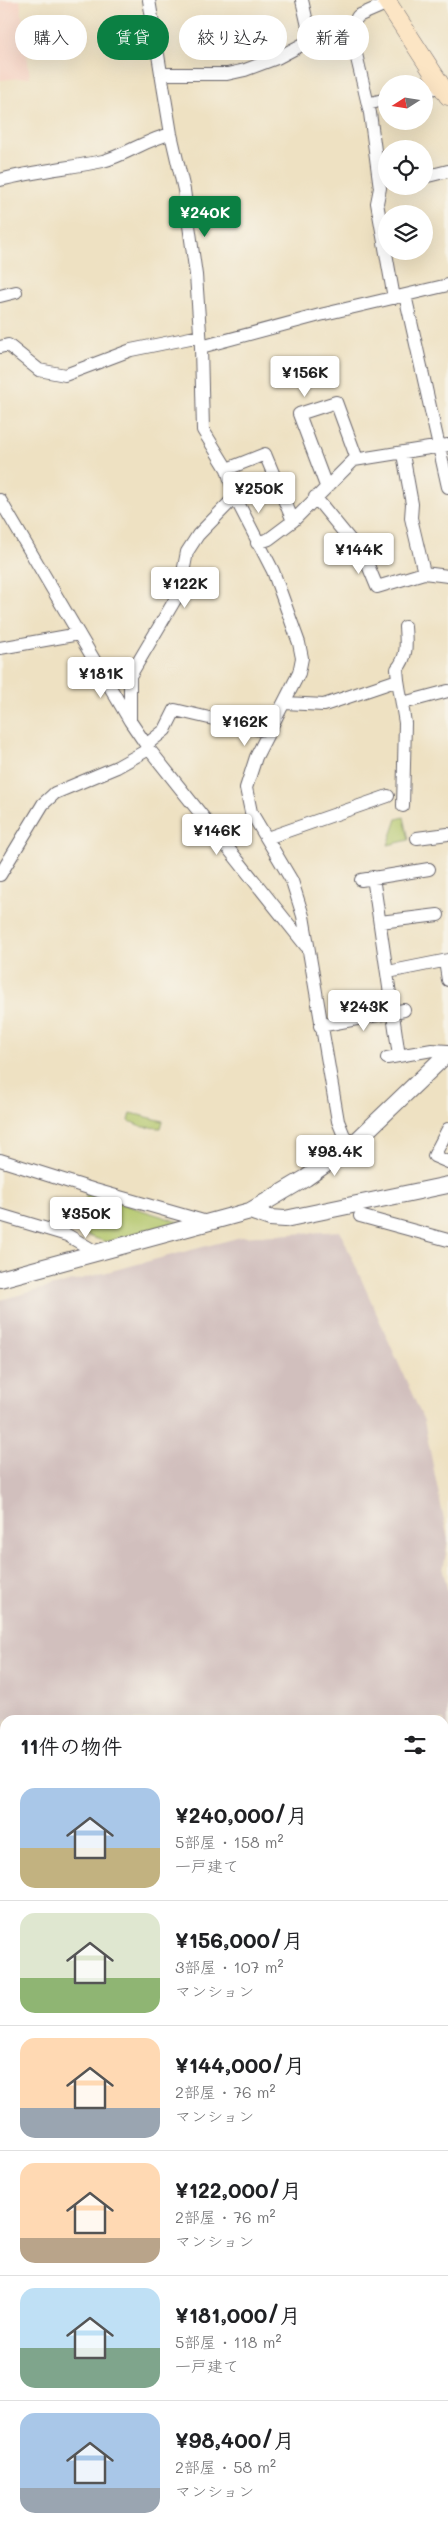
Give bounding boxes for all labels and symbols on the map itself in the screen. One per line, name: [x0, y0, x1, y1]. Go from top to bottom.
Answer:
north arrow: [378, 75, 432, 130]
pin: ¥240K: [170, 196, 240, 238]
pin: ¥156K: [270, 356, 340, 398]
pin: ¥250K: [224, 472, 294, 514]
pin: ¥144K: [324, 532, 394, 575]
pin: ¥122K: [150, 566, 220, 609]
pin: ¥181K: [66, 656, 136, 699]
pin: ¥162K: [210, 704, 280, 747]
pin: ¥146K: [182, 814, 252, 856]
pin: ¥243K: [329, 990, 399, 1032]
pin: ¥98.4K: [294, 1134, 376, 1177]
pin: ¥350K: [51, 1196, 121, 1239]

